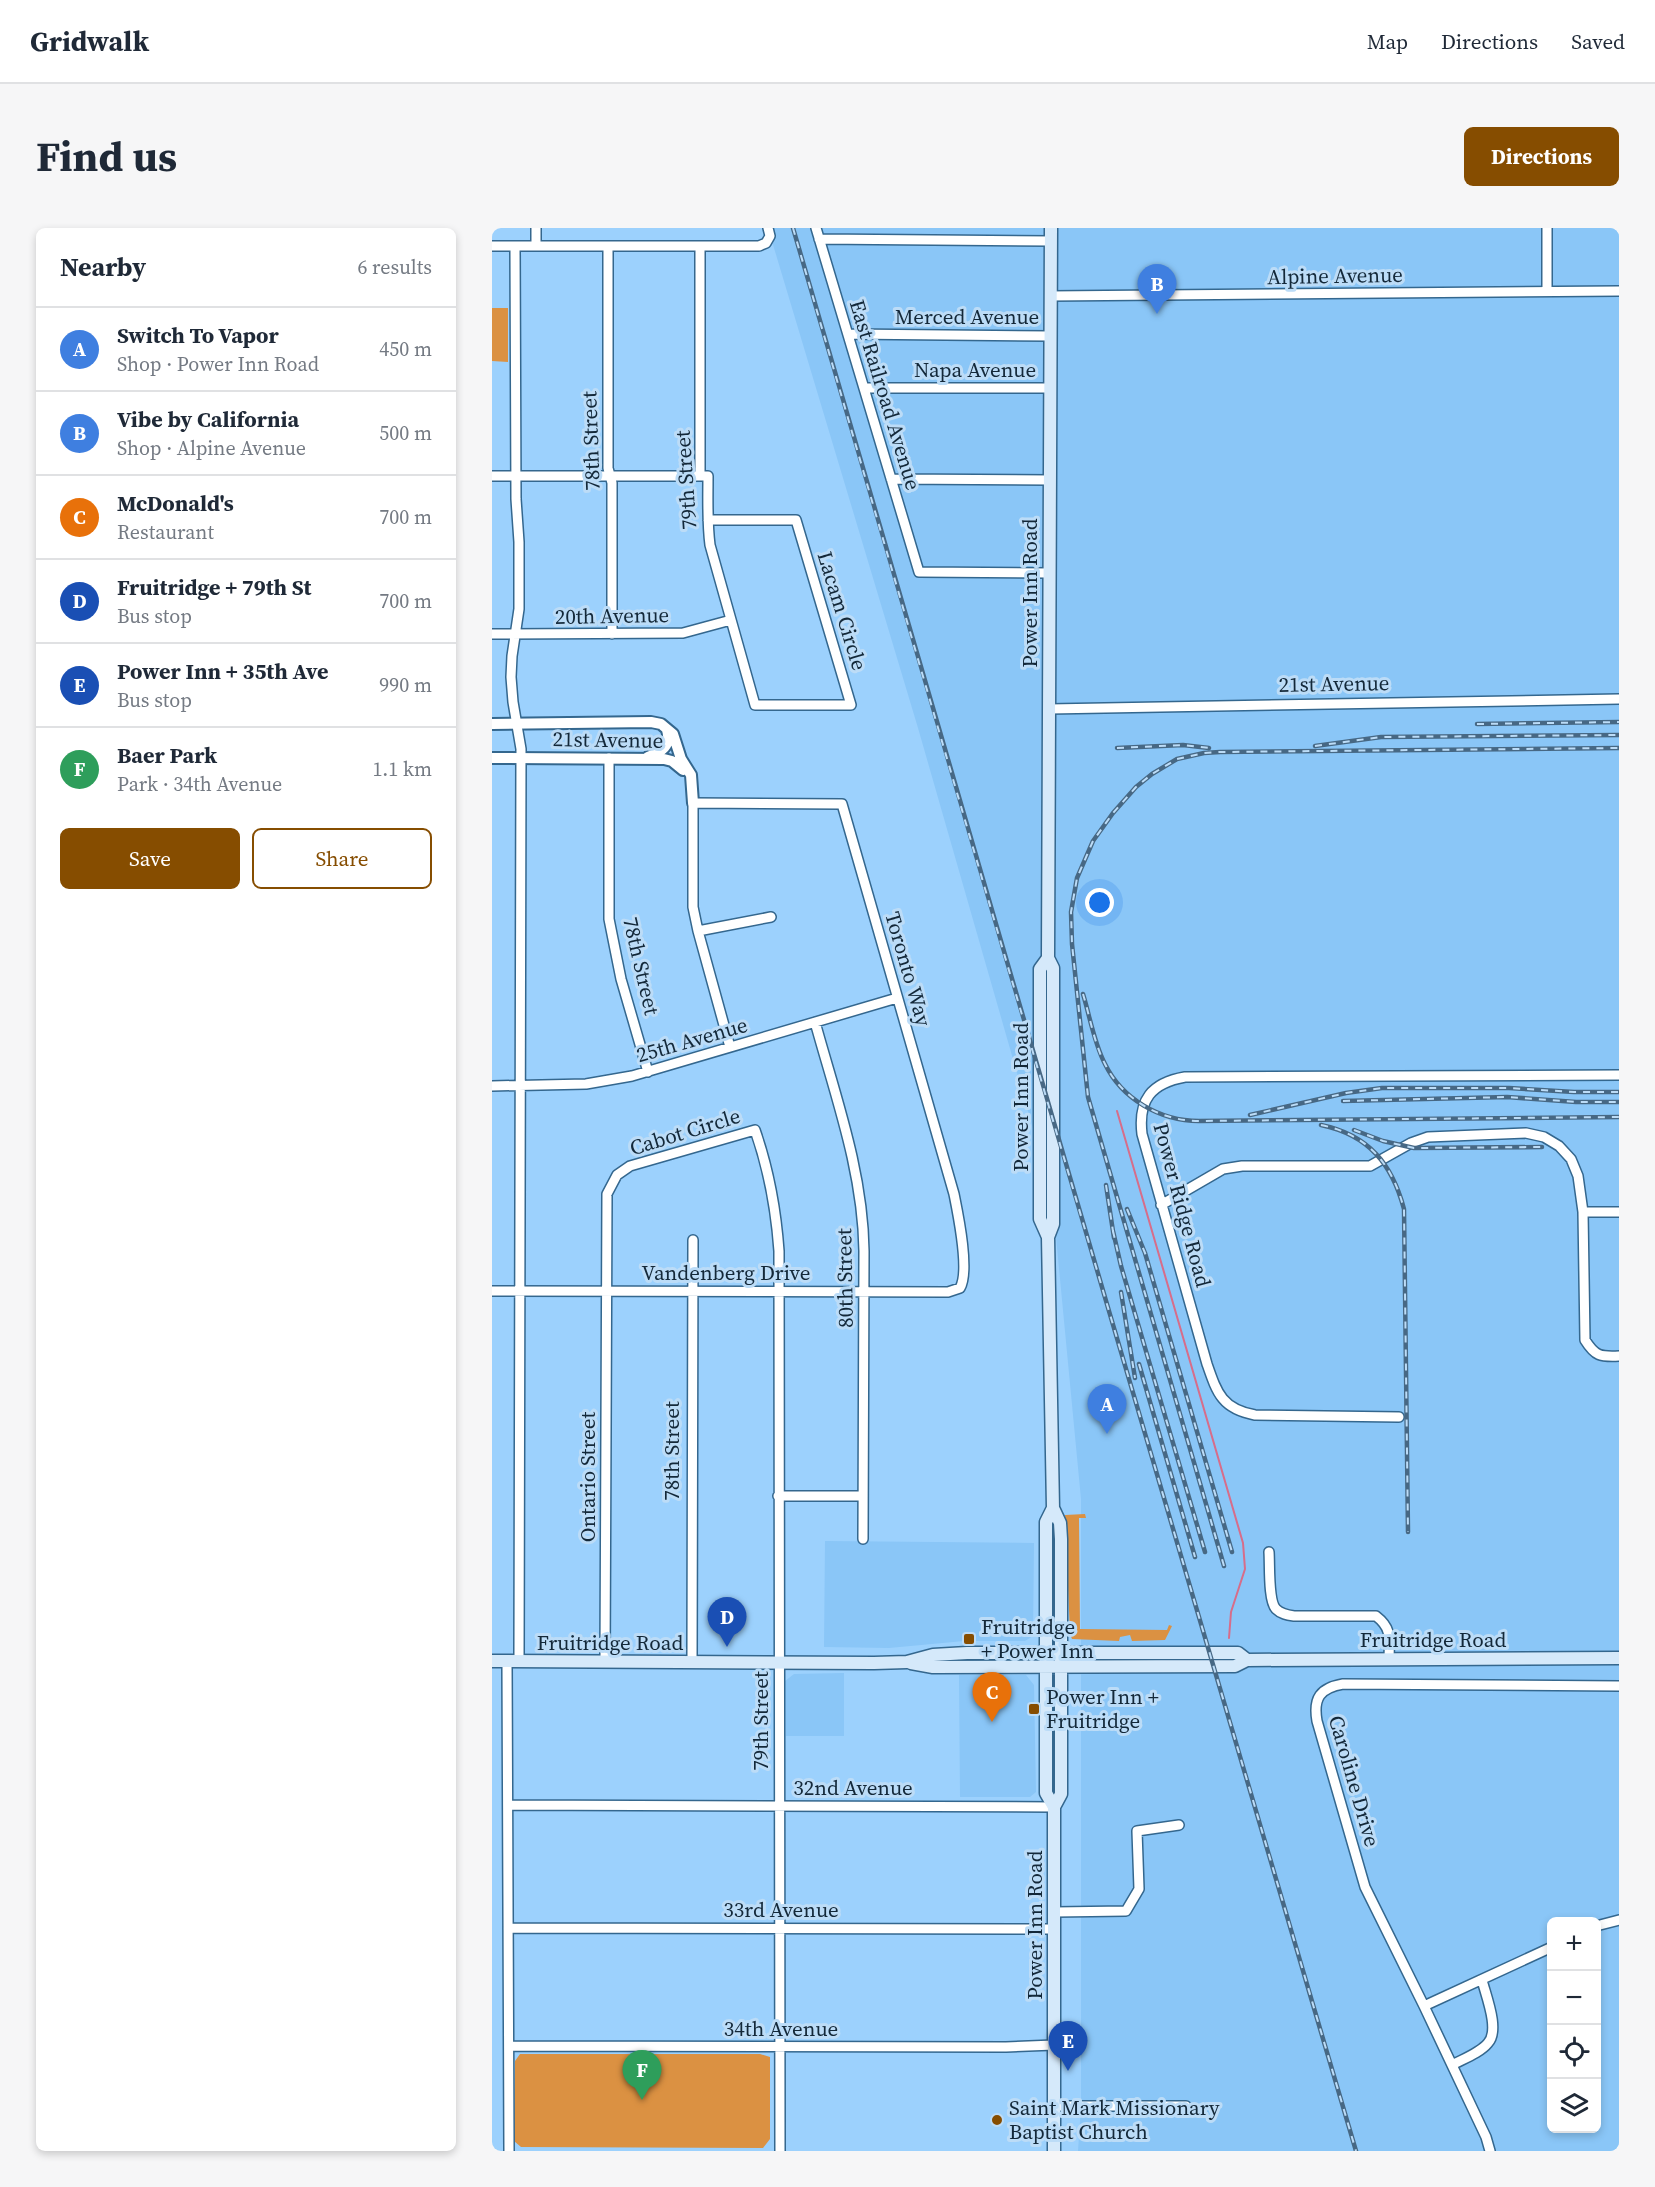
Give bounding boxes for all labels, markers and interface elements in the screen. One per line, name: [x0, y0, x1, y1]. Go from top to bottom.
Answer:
text: Gridwalk: [30, 22, 149, 60]
text: Map: [1367, 27, 1408, 56]
text: Directions: [1441, 27, 1538, 56]
text: Saved: [1571, 27, 1625, 56]
text: Find us: [36, 127, 177, 185]
button: Directions: [1464, 127, 1619, 186]
text: Nearby: [60, 249, 146, 285]
text: 6 results: [357, 253, 432, 281]
street label: Alpine Avenue: [1267, 260, 1403, 291]
pin: B: [1138, 264, 1176, 314]
street label: East Railroad Avenue: [843, 296, 928, 494]
street label: Merced Avenue: [895, 302, 1039, 331]
text: Switch To Vapor: [117, 320, 279, 350]
text: A: [73, 335, 86, 363]
text: 450 m: [379, 335, 432, 363]
text: Shop · Power Inn Road: [117, 350, 319, 378]
street label: Napa Avenue: [914, 355, 1036, 384]
street label: 78th Street: [574, 391, 607, 491]
text: Vibe by California: [117, 404, 299, 434]
text: B: [73, 419, 86, 447]
text: 500 m: [379, 419, 432, 447]
street label: 79th Street: [668, 429, 703, 531]
text: Shop · Alpine Avenue: [117, 434, 306, 462]
text: McDonald's: [117, 488, 234, 518]
text: C: [73, 503, 86, 531]
text: 700 m: [379, 503, 432, 531]
text: Restaurant: [117, 518, 214, 546]
street label: Power Inn Road: [1015, 518, 1044, 668]
street label: Lacam Circle: [811, 548, 874, 674]
text: Fruitridge + 79th St: [117, 572, 311, 602]
text: D: [72, 587, 87, 615]
text: 700 m: [379, 587, 432, 615]
street label: 20th Avenue: [555, 600, 669, 631]
text: Bus stop: [117, 602, 192, 630]
text: Power Inn + 35th Ave: [117, 656, 328, 686]
street label: 21st Avenue: [1278, 668, 1390, 699]
text: E: [74, 671, 85, 699]
text: 990 m: [379, 671, 432, 699]
text: Bus stop: [117, 686, 192, 714]
street label: 21st Avenue: [552, 724, 664, 755]
text: Baer Park: [117, 740, 217, 770]
text: F: [74, 755, 85, 783]
text: 1.1 km: [372, 755, 432, 783]
text: Park · 34th Avenue: [117, 770, 282, 798]
button: Save: [60, 828, 240, 889]
button: Share: [252, 828, 432, 889]
your location: [1085, 888, 1114, 917]
street label: Toronto Way: [878, 908, 939, 1030]
street label: 78th Street: [616, 914, 667, 1018]
street label: 25th Avenue: [633, 1010, 751, 1069]
street label: Power Inn Road: [1006, 1022, 1035, 1172]
street label: Cabot Circle: [626, 1101, 744, 1162]
street label: Power Ridge Road: [1147, 1119, 1218, 1290]
street label: 80th Street: [829, 1228, 860, 1328]
street label: Vandenberg Drive: [641, 1258, 811, 1287]
pin: A: [1088, 1384, 1126, 1434]
street label: 78th Street: [657, 1401, 686, 1501]
street label: Ontario Street: [573, 1411, 602, 1542]
pin: D: [708, 1598, 746, 1647]
place label: Fruitridge + Power Inn: [981, 1612, 1094, 1665]
street label: Fruitridge Road: [1360, 1625, 1506, 1654]
street label: Fruitridge Road: [537, 1628, 683, 1657]
marker: Fruitridge + Power Inn: [962, 1632, 976, 1646]
street label: 79th Street: [746, 1671, 775, 1771]
pin: C: [972, 1672, 1012, 1722]
place label: Power Inn + Fruitridge: [1046, 1682, 1159, 1735]
marker: Power Inn + Fruitridge: [1027, 1702, 1041, 1716]
street label: Caroline Drive: [1322, 1712, 1387, 1850]
street label: 32nd Avenue: [793, 1773, 913, 1802]
street label: Power Inn Road: [1020, 1850, 1049, 2000]
street label: 33rd Avenue: [723, 1895, 839, 1924]
map controls: [1547, 1917, 1601, 2133]
button: +: [1547, 1917, 1601, 1971]
button: −: [1547, 1971, 1601, 2025]
street label: 34th Avenue: [724, 2014, 838, 2043]
pin: E: [1048, 2022, 1088, 2071]
button: locate: [1547, 2025, 1601, 2079]
pin: F: [622, 2050, 662, 2100]
button: layers: [1547, 2079, 1601, 2133]
place label: Saint Mark Missionary Baptist Church: [1009, 2093, 1220, 2146]
marker: Saint Mark Missionary Baptist Church: [990, 2113, 1004, 2127]

